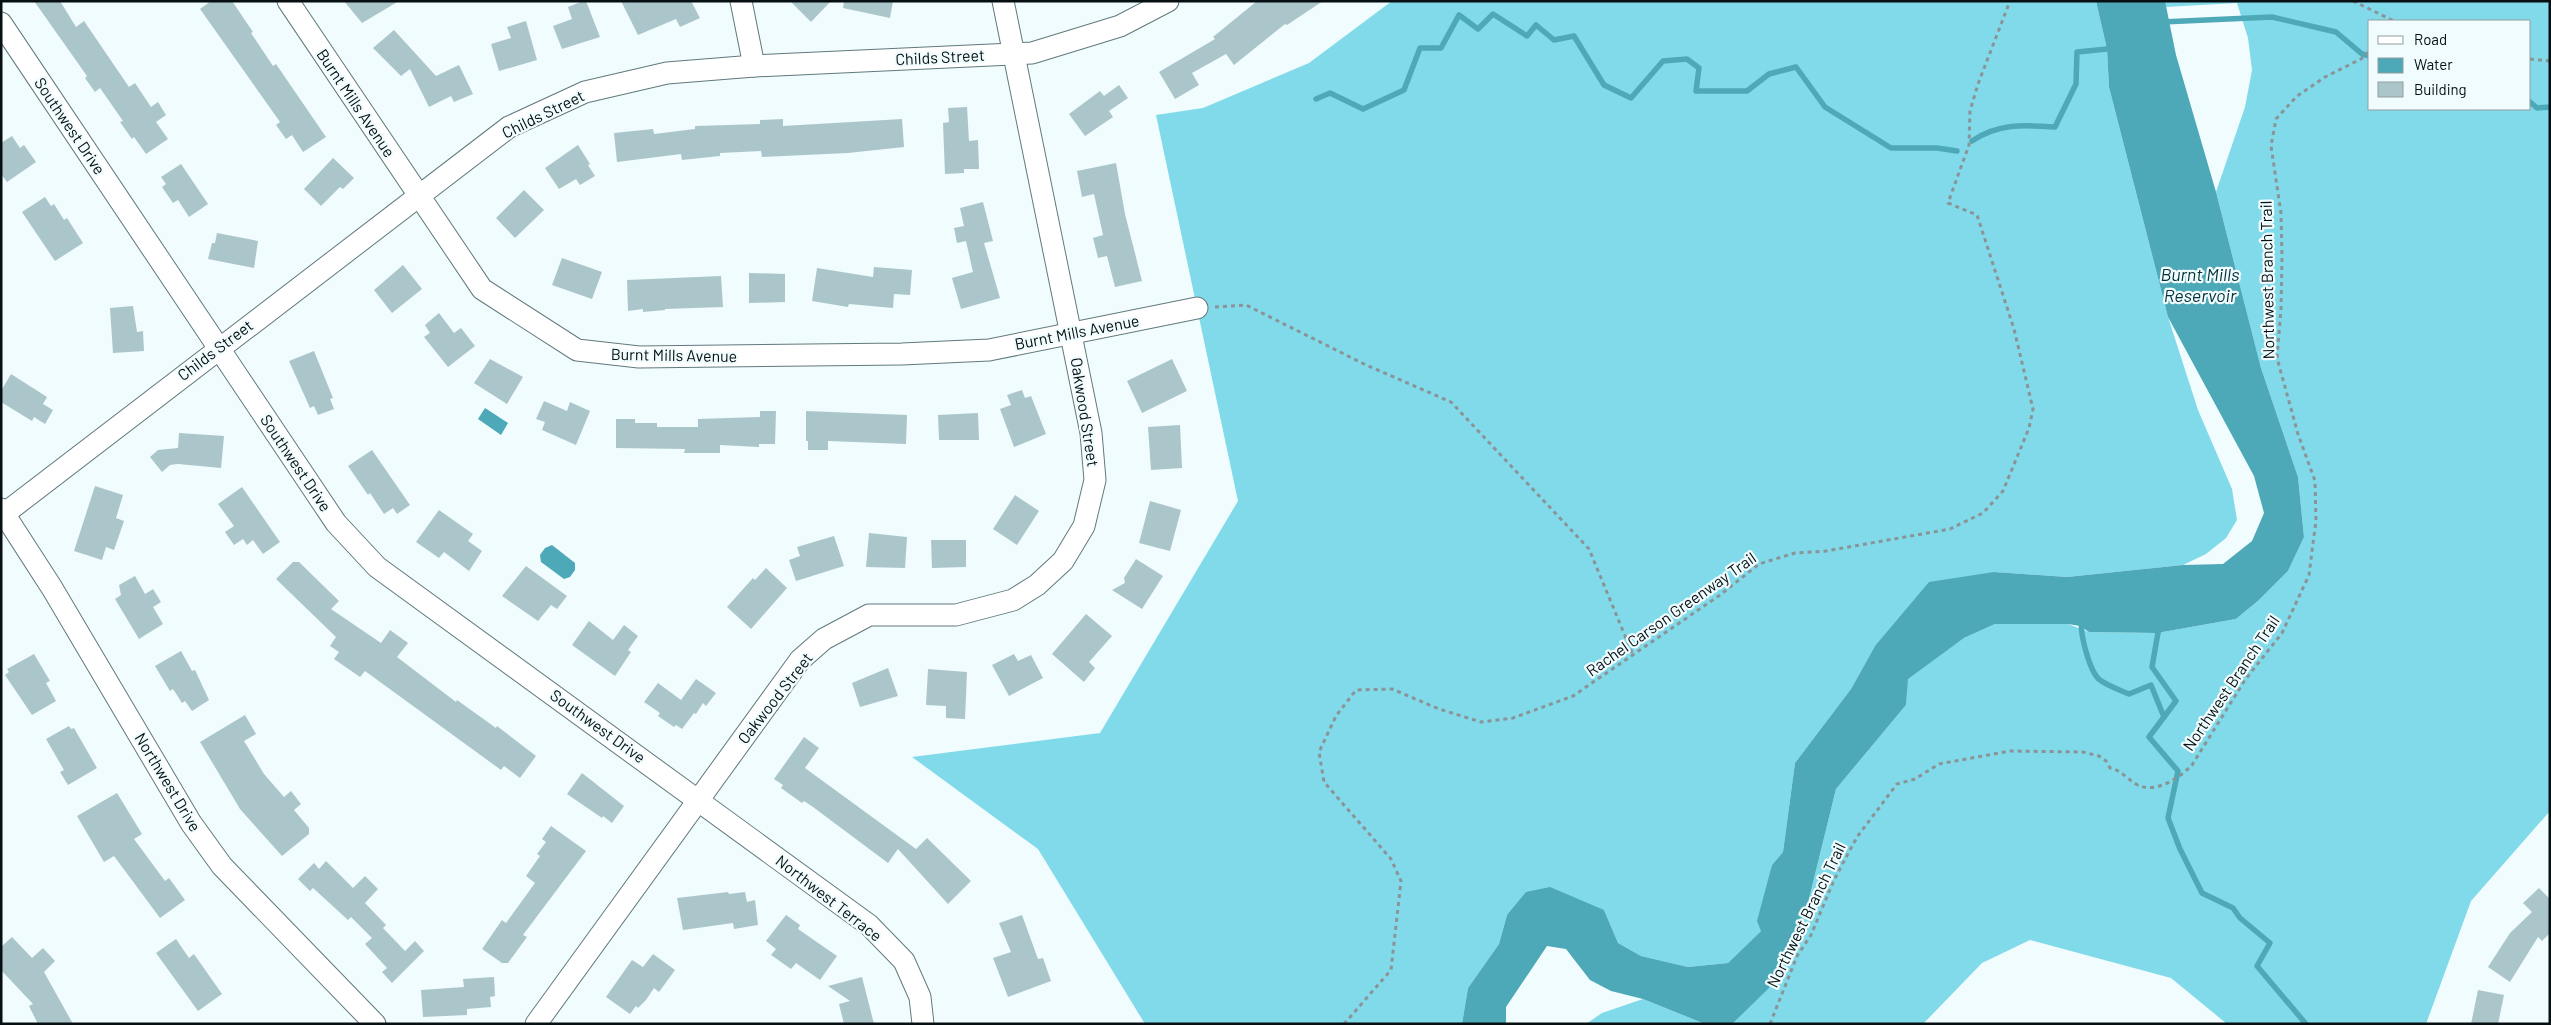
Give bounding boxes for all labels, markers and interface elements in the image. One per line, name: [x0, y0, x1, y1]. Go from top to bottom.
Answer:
legend: [2368, 20, 2531, 110]
text: Road: [2414, 30, 2447, 48]
street label: Burnt Mills Avenue: [313, 45, 400, 160]
street label: Childs Street: [895, 45, 985, 68]
text: Water: [2414, 55, 2453, 73]
street label: Southwest Drive: [31, 74, 110, 178]
text: Building: [2414, 80, 2467, 98]
street label: Childs Street: [498, 85, 587, 142]
street label: Northwest Branch Trail: [2256, 200, 2277, 360]
water label: Burnt Mills Reservoir: [2160, 263, 2240, 306]
street label: Burnt Mills Avenue: [1013, 310, 1141, 353]
street label: Childs Street: [173, 315, 256, 384]
street label: Burnt Mills Avenue: [611, 344, 737, 365]
street label: Oakwood Street: [1067, 356, 1104, 468]
street label: Southwest Drive: [257, 411, 336, 515]
street label: Rachel Carson Greenway Trail: [1582, 548, 1759, 680]
street label: Northwest Branch Trail: [2178, 612, 2283, 754]
street label: Oakwood Street: [733, 648, 816, 747]
street label: Southwest Drive: [547, 685, 650, 766]
street label: Northwest Drive: [131, 729, 205, 835]
street label: Northwest Branch Trail: [1762, 839, 1849, 990]
street label: Northwest Terrace: [772, 850, 886, 945]

